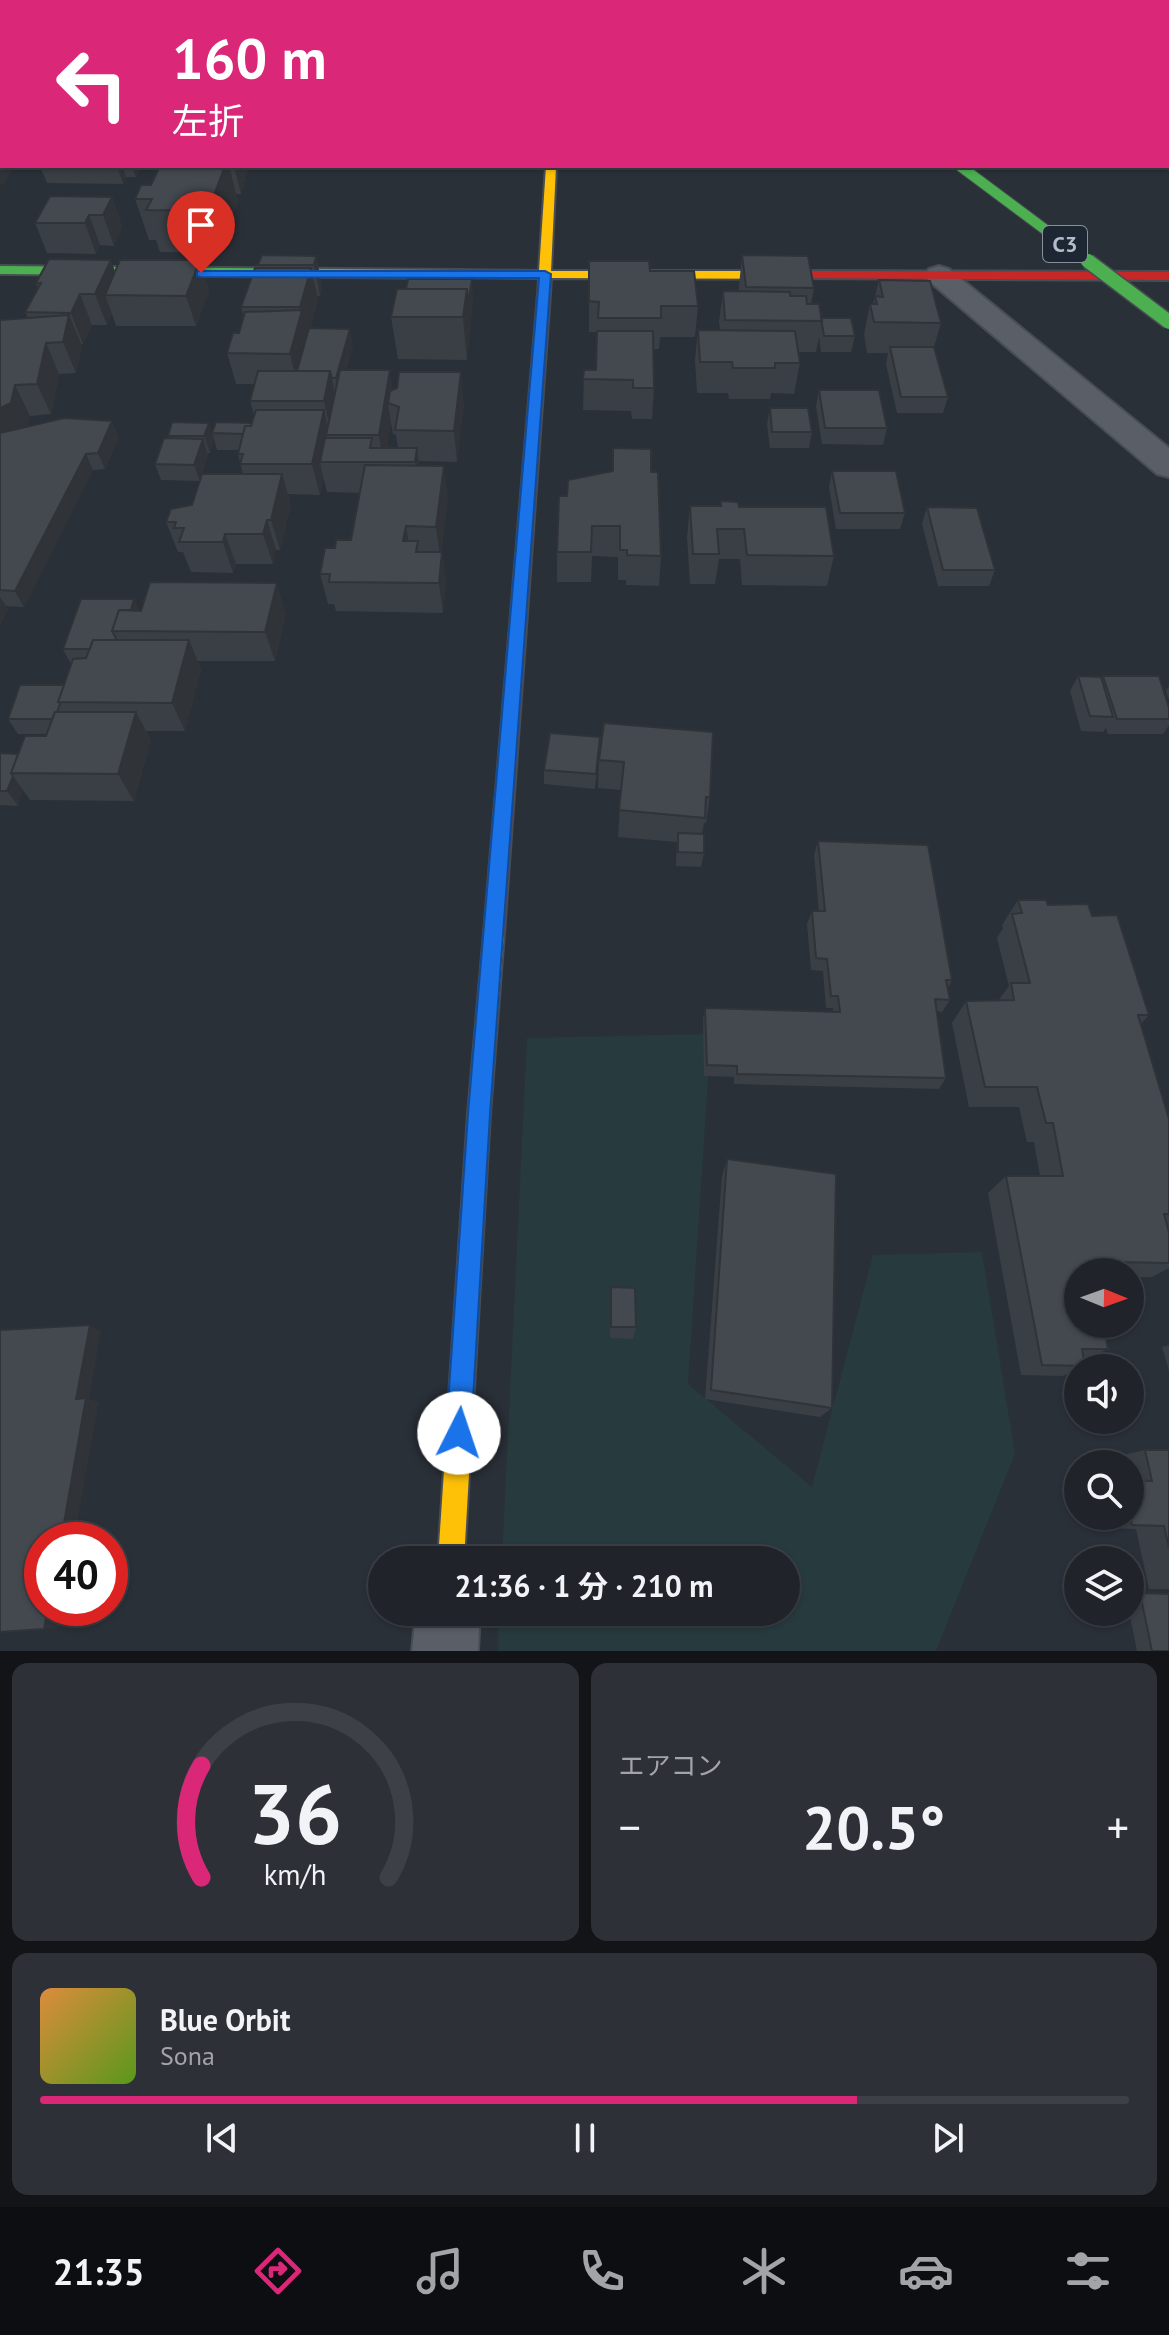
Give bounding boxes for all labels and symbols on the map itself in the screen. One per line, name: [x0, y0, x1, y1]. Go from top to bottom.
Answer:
pin: [167, 191, 235, 273]
road number: C3: [1043, 226, 1087, 262]
north arrow: [1064, 1258, 1144, 1338]
position arrow: [417, 1391, 501, 1475]
speed limit sign: 40: [24, 1522, 128, 1626]

